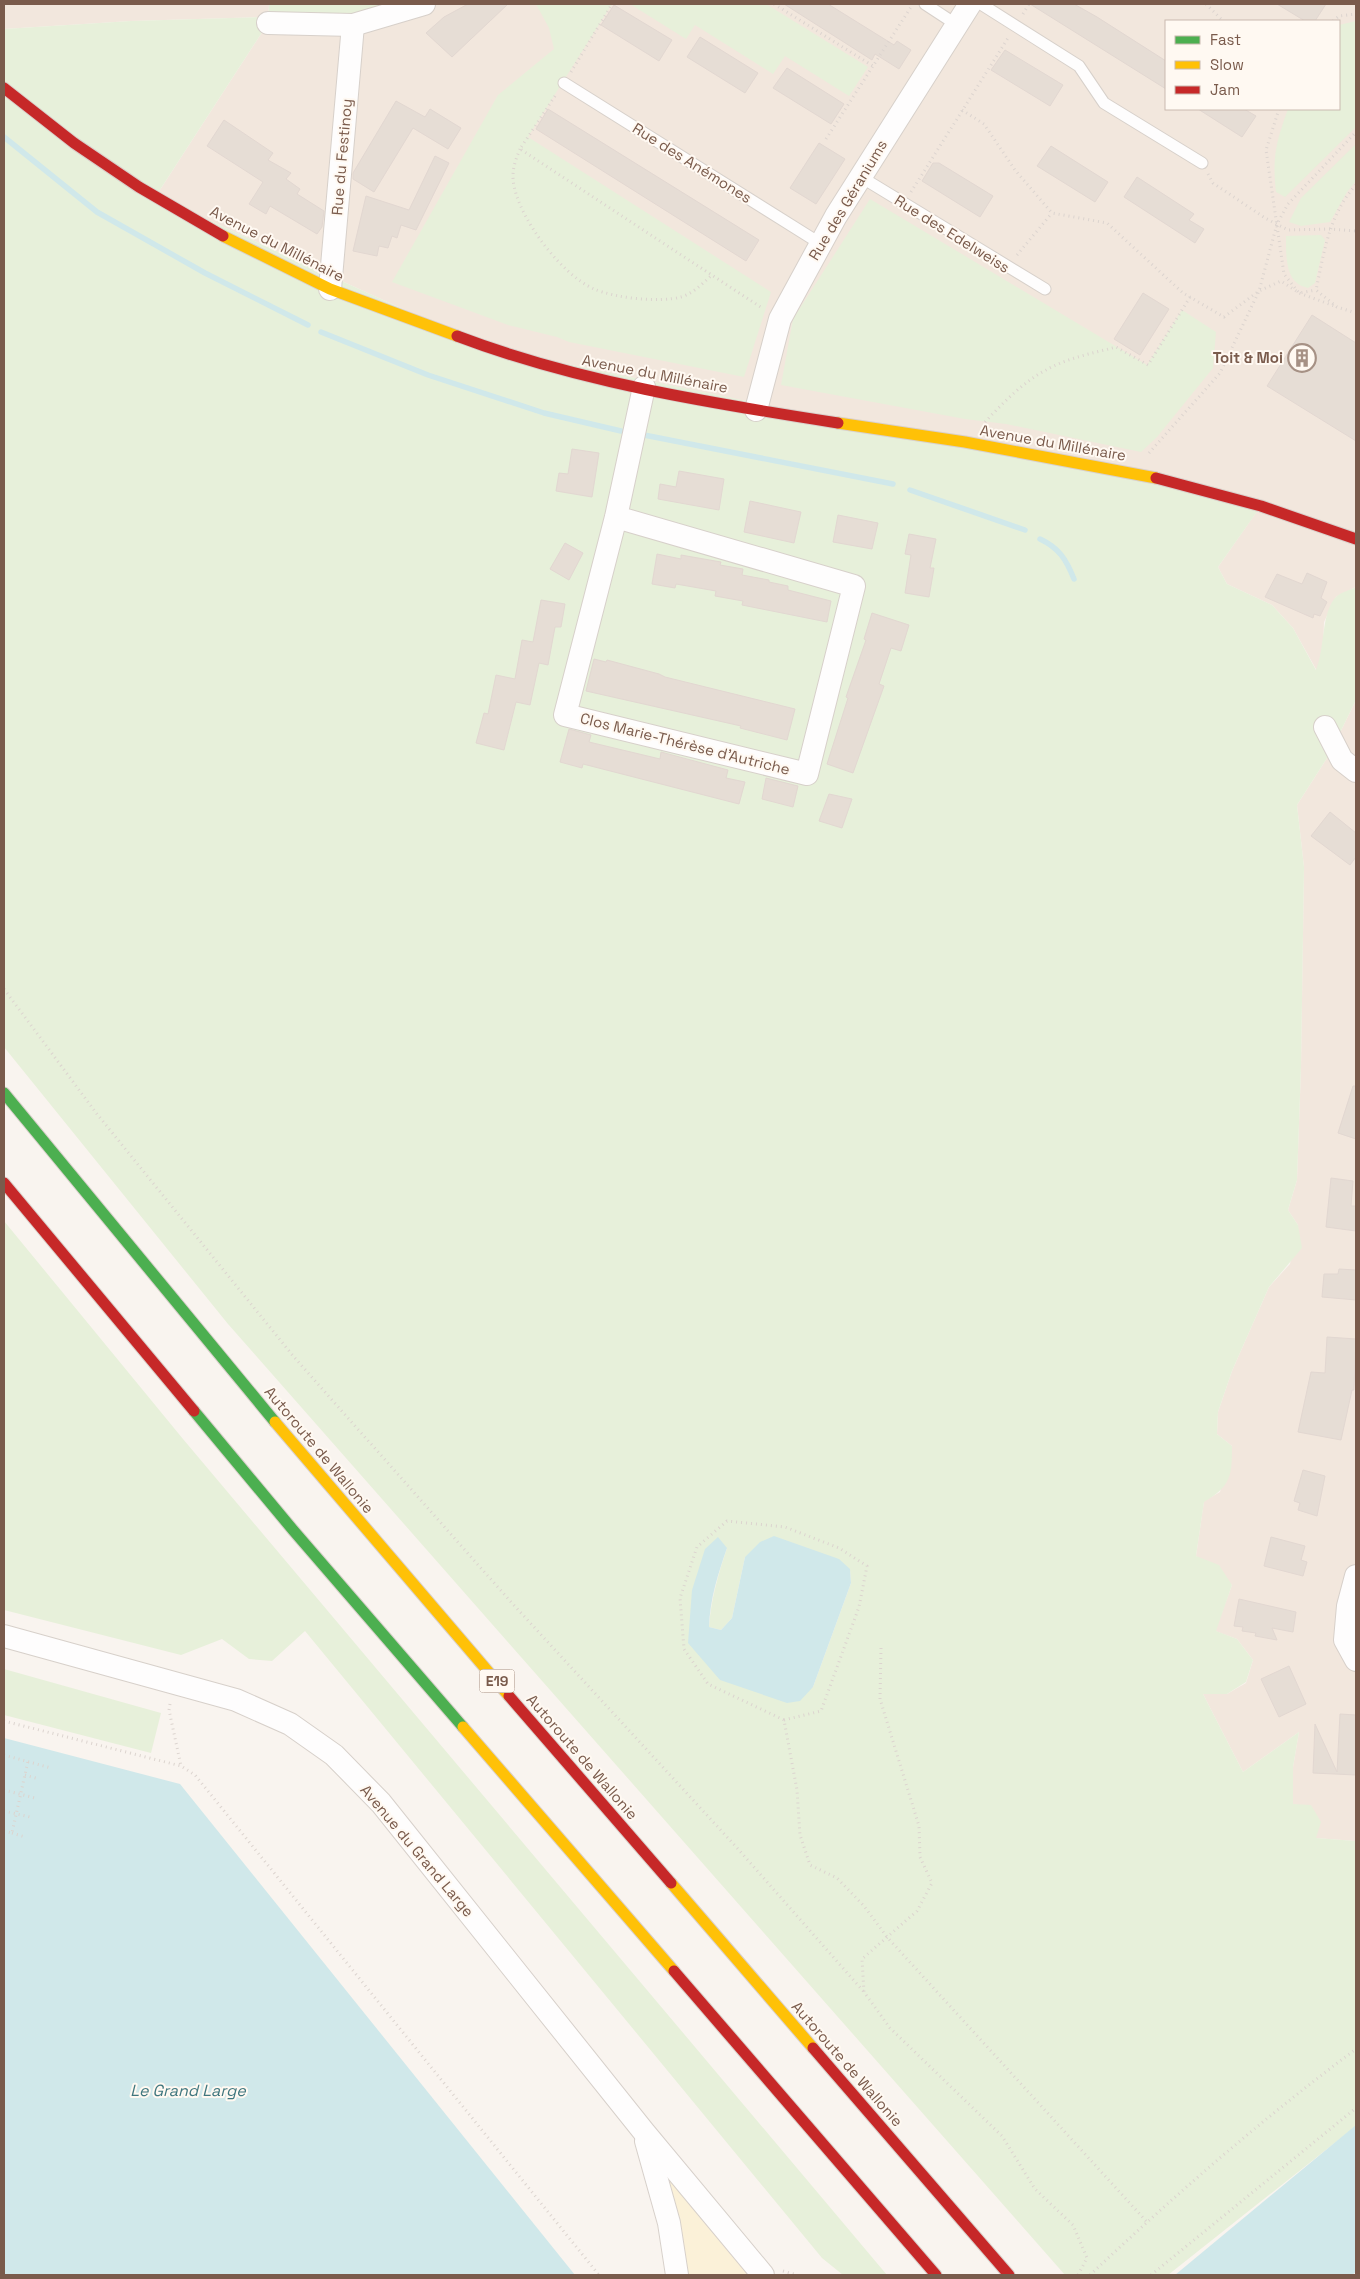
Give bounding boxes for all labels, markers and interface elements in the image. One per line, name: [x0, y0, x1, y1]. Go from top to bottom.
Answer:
legend: [1165, 20, 1340, 110]
text: Fast: [1210, 30, 1241, 49]
text: Slow: [1210, 55, 1244, 74]
text: Jam: [1210, 80, 1240, 99]
street label: Rue du Festinoy: [327, 98, 356, 216]
street label: Rue des Anémones: [629, 118, 756, 207]
street label: Rue des Géraniums: [804, 136, 891, 263]
street label: Rue des Edelweiss: [891, 190, 1014, 277]
street label: Avenue du Millénaire: [207, 201, 348, 286]
building icon: Toit & Moi: [1287, 343, 1317, 373]
place label: Toit & Moi: [1213, 348, 1283, 367]
street label: Avenue du Millénaire: [581, 350, 730, 397]
street label: Avenue du Millénaire: [978, 420, 1128, 465]
street label: Clos Marie-Thérèse d'Autriche: [578, 708, 792, 779]
street label: Autoroute de Wallonie: [261, 1382, 378, 1517]
road number: E19: [480, 1670, 514, 1692]
street label: Autoroute de Wallonie: [523, 1690, 642, 1823]
street label: Avenue du Grand Large: [356, 1781, 478, 1921]
street label: Autoroute de Wallonie: [788, 1997, 907, 2130]
water label: Le Grand Large: [130, 2080, 246, 2101]

